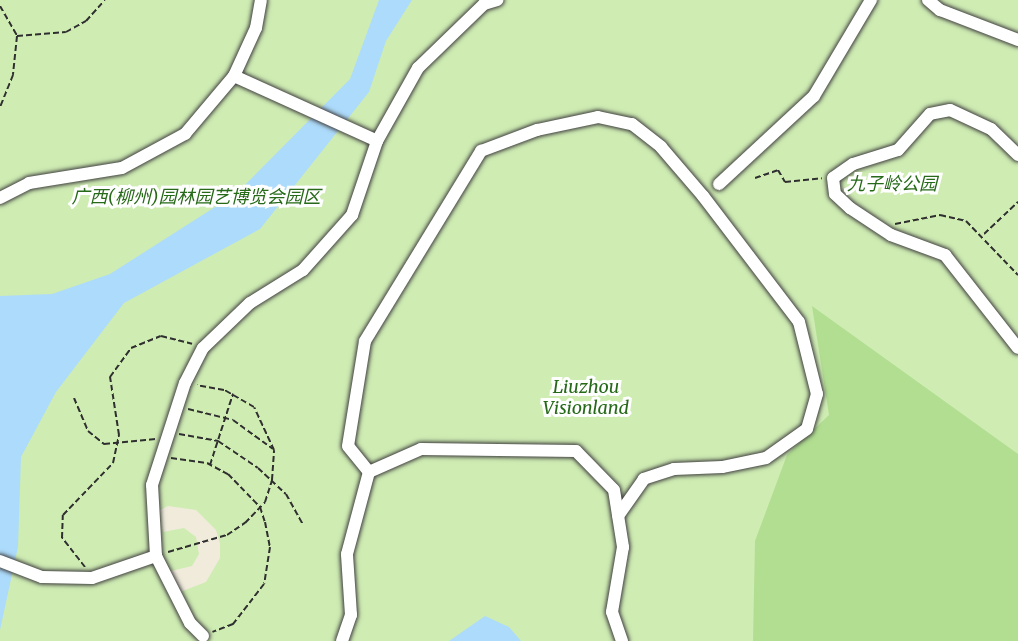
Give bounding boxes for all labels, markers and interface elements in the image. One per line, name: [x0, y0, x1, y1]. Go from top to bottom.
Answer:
park label: 九子岭公园: [847, 173, 937, 195]
park label: 广西(柳州)园林园艺博览会园区: [71, 186, 321, 208]
park label: Liuzhou Visionland: [543, 377, 629, 420]

